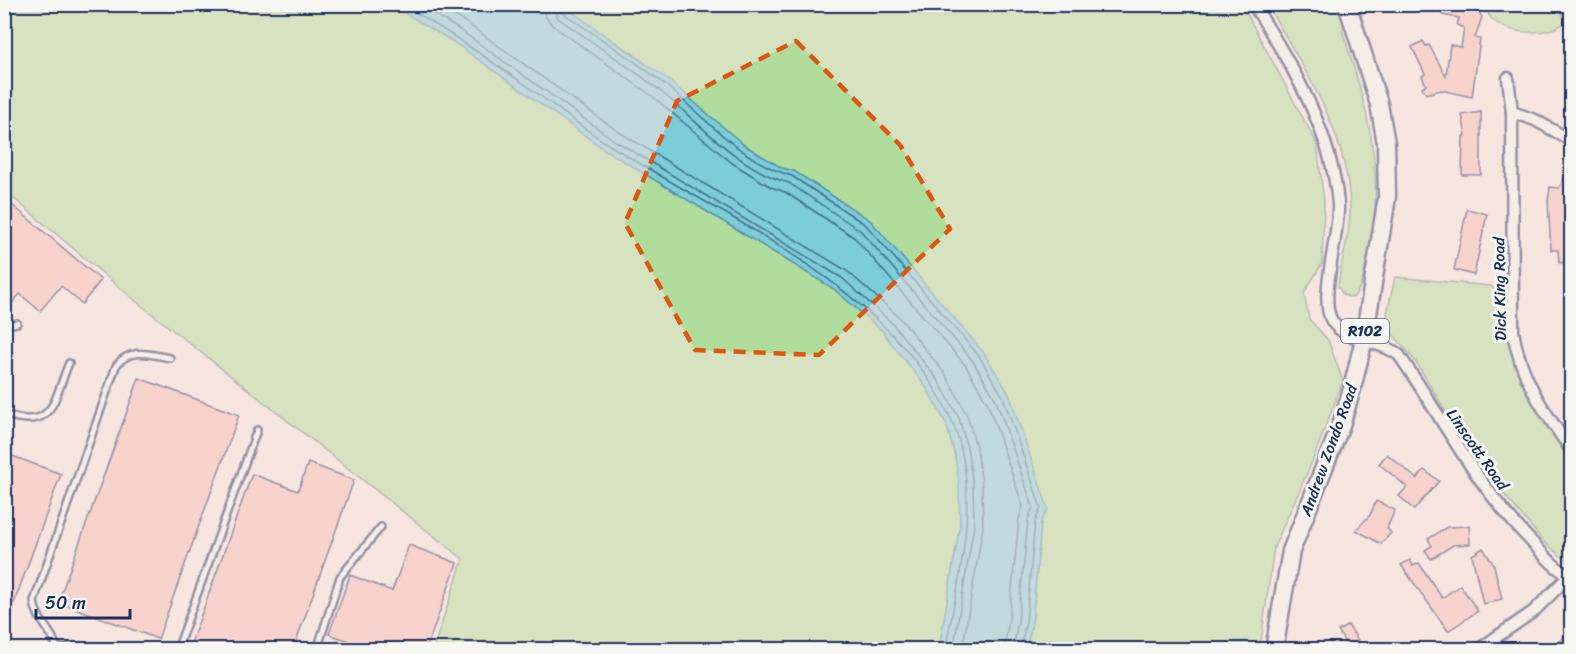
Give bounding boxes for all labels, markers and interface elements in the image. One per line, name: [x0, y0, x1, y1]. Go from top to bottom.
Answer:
street label: Dick King Road: [1484, 235, 1515, 341]
road number: R102: [1341, 319, 1389, 343]
street label: Andrew Zondo Road: [1291, 379, 1366, 521]
street label: Linscott Road: [1438, 402, 1518, 498]
scale bar: [36, 582, 130, 620]
text: 50 m: [45, 587, 86, 619]

